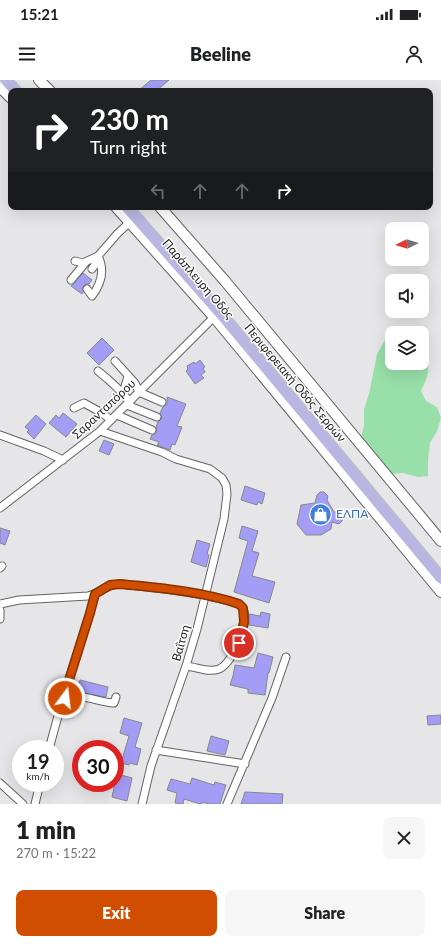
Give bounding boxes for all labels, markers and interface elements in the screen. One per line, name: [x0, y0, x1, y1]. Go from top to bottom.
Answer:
text: 15:21: [20, 5, 59, 23]
icon: menu: [16, 43, 38, 65]
text: Beeline: [190, 43, 251, 65]
icon: person: [403, 43, 425, 65]
text: 230 m: [90, 102, 169, 136]
icon: right: [24, 104, 76, 156]
text: Turn right: [90, 136, 167, 158]
icon: left: [147, 180, 169, 202]
icon: ahead: [189, 180, 211, 202]
icon: ahead: [231, 180, 253, 202]
icon: right: [273, 180, 295, 202]
north arrow: [385, 222, 429, 266]
map controls: [385, 222, 429, 370]
street label: Παράπλευρη Οδός: [160, 236, 237, 322]
button: sound: [385, 274, 429, 318]
street label: Περιφερειακή Οδός Σερρών: [241, 320, 349, 445]
button: layers: [385, 326, 429, 370]
street label: Σαρανταπόρου: [69, 376, 138, 442]
shop icon: ΕΛΠΑ: [307, 501, 333, 527]
place label: ΕΛΠΑ: [336, 506, 369, 521]
street label: Βαΐτση: [168, 623, 193, 663]
pin: [222, 626, 256, 660]
icon: arrive: [228, 632, 250, 654]
position arrow: [44, 677, 86, 719]
speed limit sign: 30: [72, 740, 124, 792]
text: 19: [26, 749, 50, 773]
text: km/h: [26, 770, 50, 782]
text: 1 min: [16, 815, 76, 844]
button: close: [383, 817, 425, 859]
text: 270 m · 15:22: [16, 845, 96, 861]
button: Exit: [16, 890, 217, 936]
button: Share: [225, 890, 425, 936]

